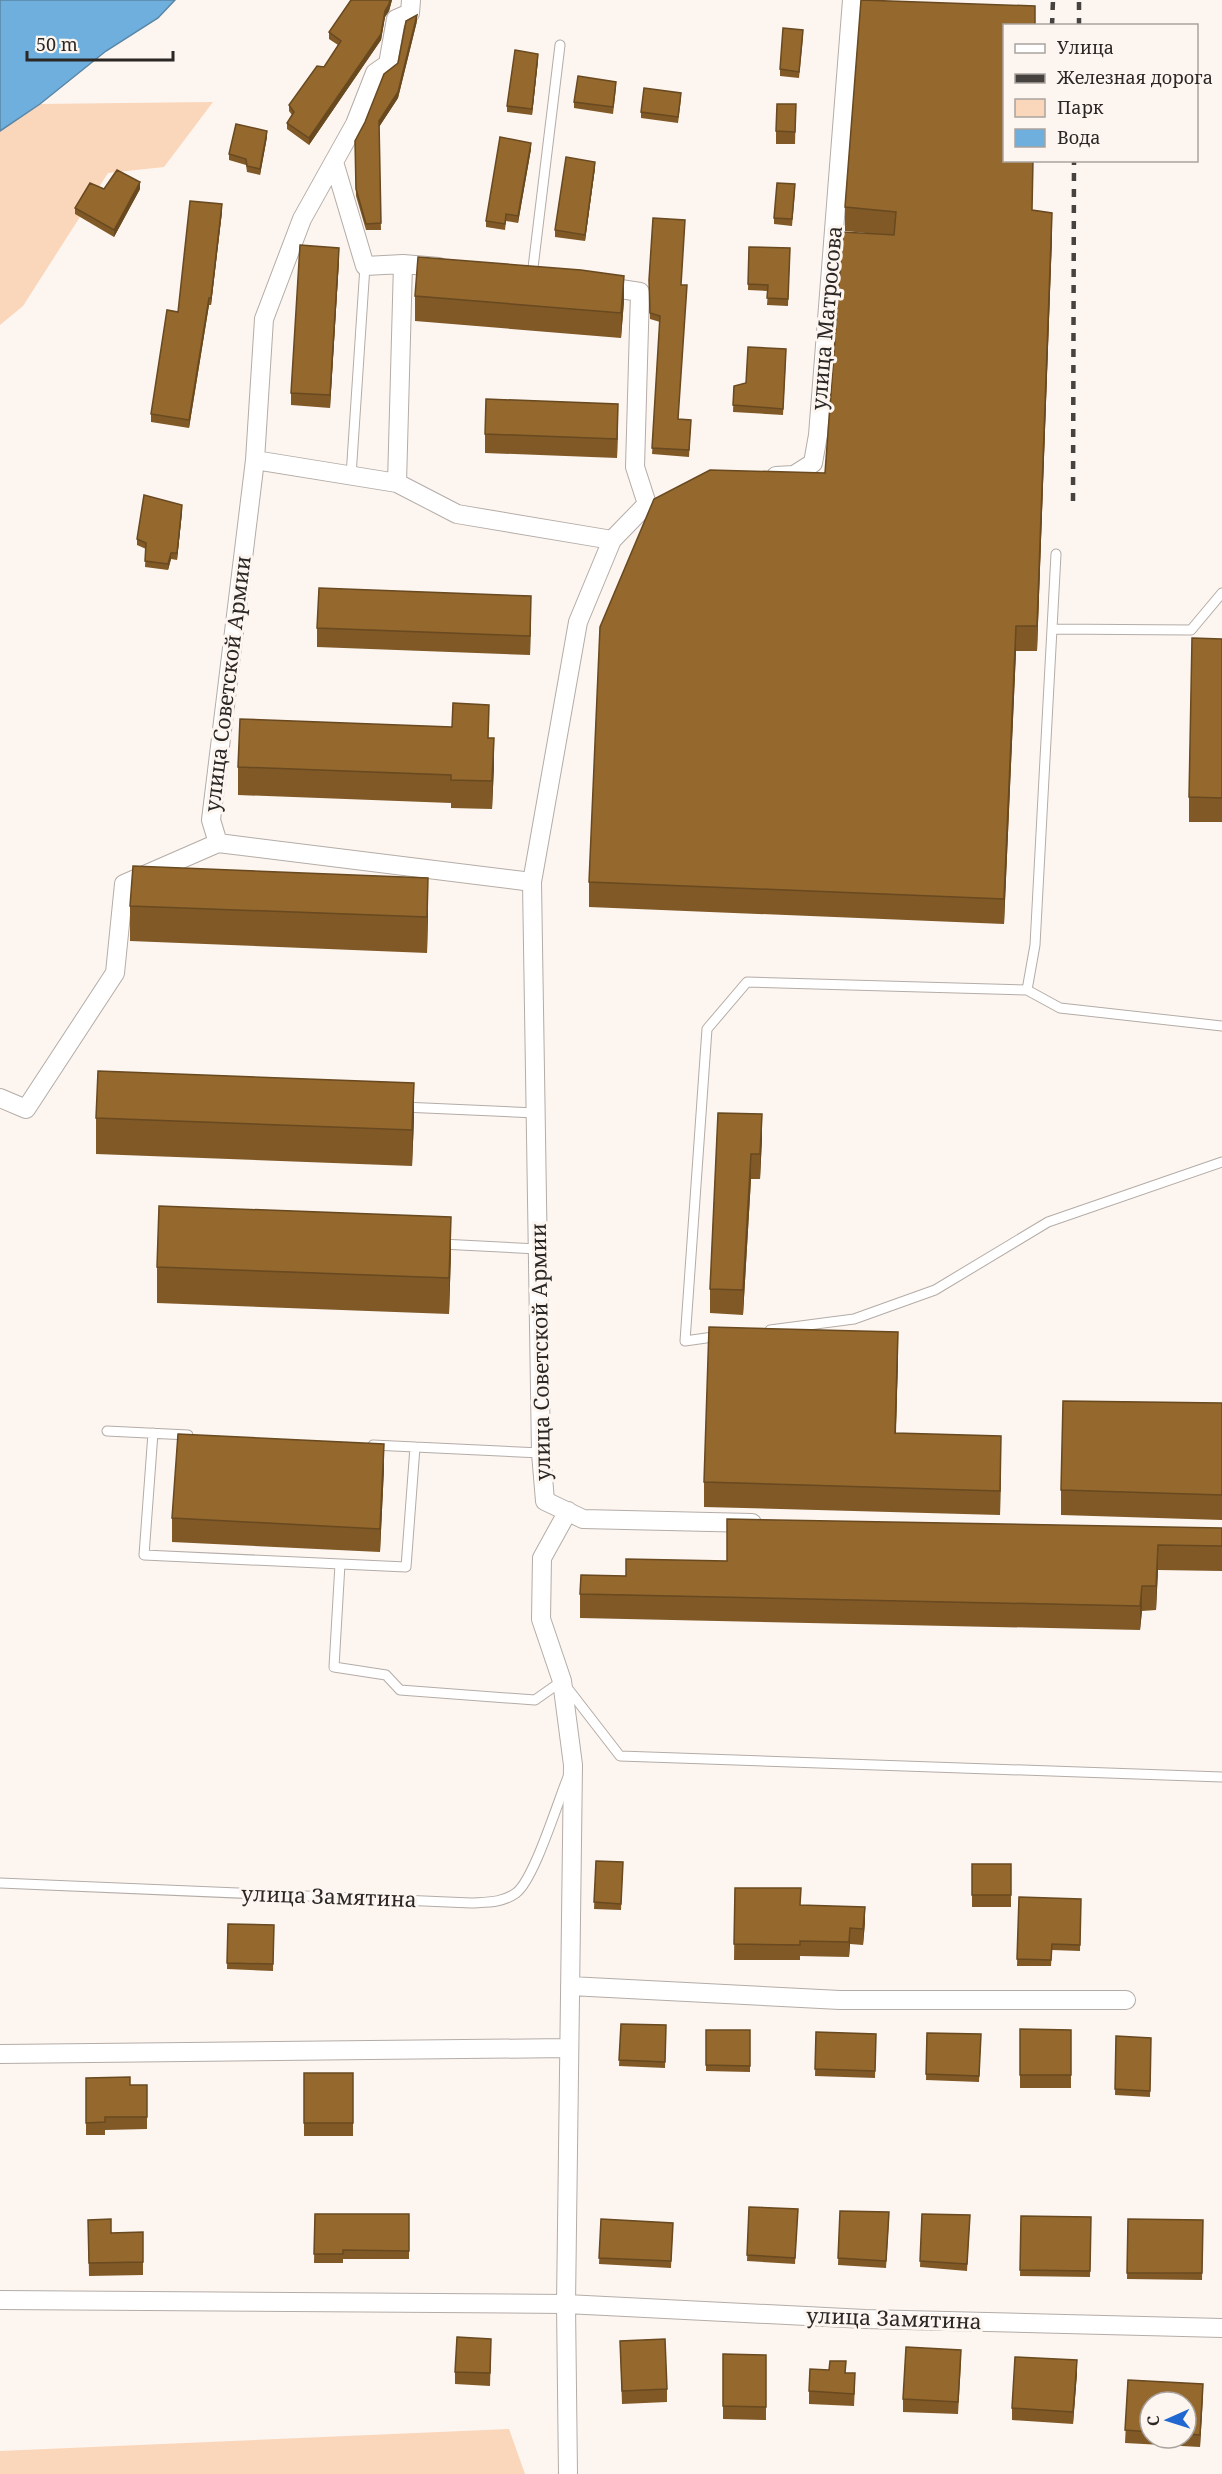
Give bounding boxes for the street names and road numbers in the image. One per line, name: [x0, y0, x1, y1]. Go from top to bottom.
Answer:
street label: улица Матросова: [804, 225, 848, 411]
street label: улица Советской Армии: [197, 554, 257, 813]
street label: улица Советской Армии: [524, 1223, 556, 1481]
street label: улица Замятина: [241, 1879, 417, 1913]
street label: улица Замятина: [806, 2301, 982, 2335]

